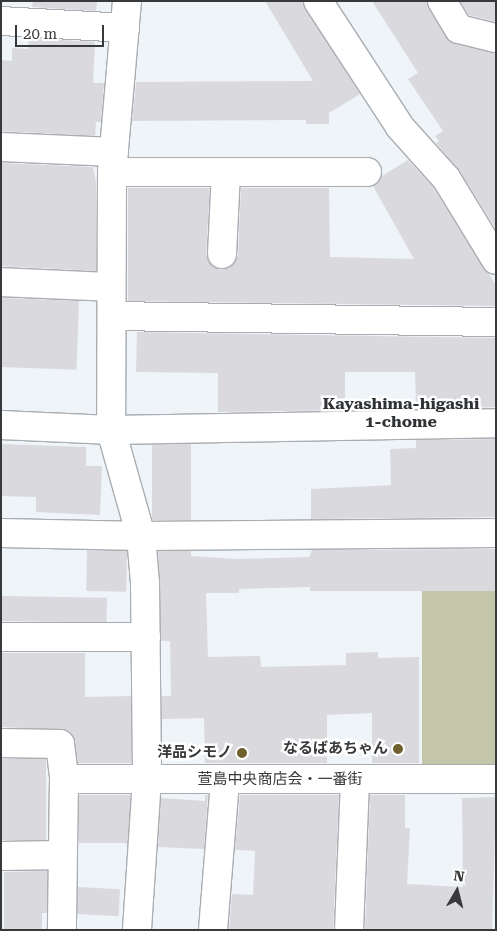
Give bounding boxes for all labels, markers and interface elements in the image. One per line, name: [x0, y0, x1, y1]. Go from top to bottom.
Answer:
scale bar: [18, 15, 106, 47]
text: 20 m: [23, 25, 57, 43]
district label: Kayashima-higashi 1-chome: [323, 394, 479, 432]
place label: なるばあちゃん: [283, 740, 388, 758]
marker: なるばあちゃん: [392, 743, 404, 755]
place label: 洋品シモノ: [157, 744, 232, 762]
marker: 洋品シモノ: [236, 747, 248, 759]
street label: 萱島中央商店会・一番街: [198, 771, 362, 789]
north arrow: [432, 866, 482, 916]
text: N: [453, 867, 466, 885]

